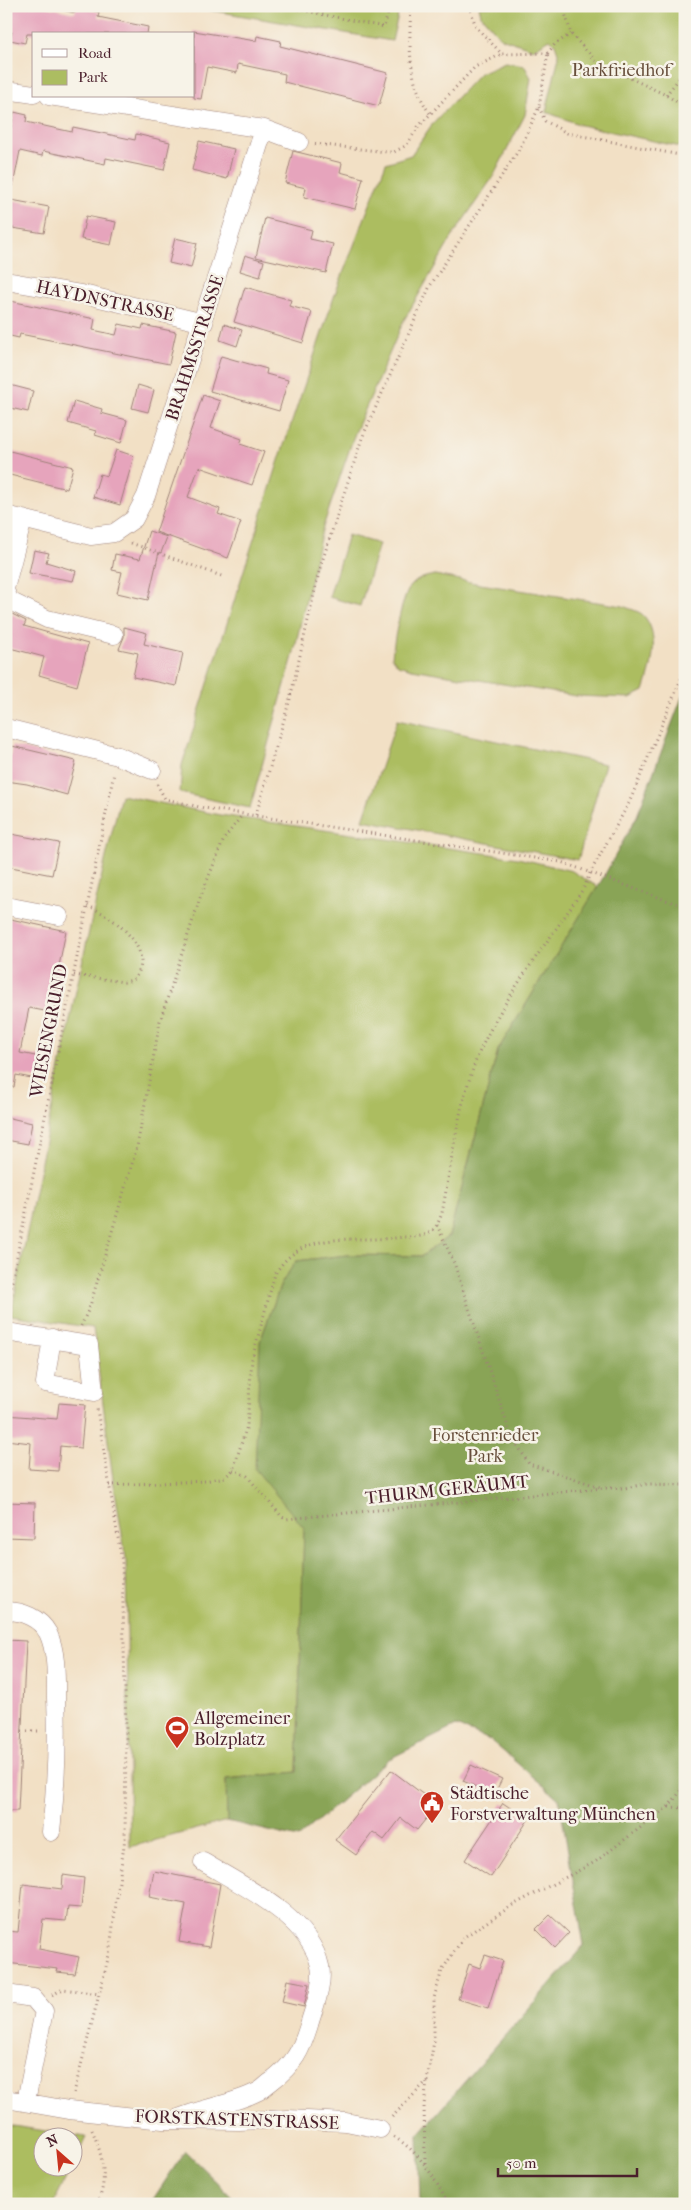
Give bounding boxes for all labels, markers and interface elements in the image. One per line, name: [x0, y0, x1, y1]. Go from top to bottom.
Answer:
legend: [32, 32, 195, 98]
text: Road: [78, 44, 112, 62]
park label: Parkfriedhof: [572, 60, 674, 81]
text: Park: [78, 68, 108, 86]
street label: BRAHMSSTRASSE: [162, 272, 228, 424]
street label: HAYDNSTRASSE: [34, 276, 176, 326]
street label: WIESENGRUND: [26, 962, 72, 1101]
park label: Forstenrieder Park: [432, 1425, 539, 1467]
street label: THURM GERÄUMT: [364, 1470, 531, 1509]
place label: Allgemeiner Bolzplatz: [193, 1708, 290, 1750]
sports icon: Allgemeiner Bolzplatz: [164, 1715, 190, 1749]
place label: Städtische Forstverwaltung München: [450, 1783, 656, 1825]
public building icon: Städtische Forstverwaltung München: [419, 1790, 445, 1824]
street label: FORSTKASTENSTRASSE: [134, 2106, 340, 2134]
north arrow: [32, 2128, 82, 2178]
text: N: [44, 2131, 61, 2151]
scale bar: [498, 2145, 637, 2177]
text: 50 m: [506, 2154, 537, 2172]

